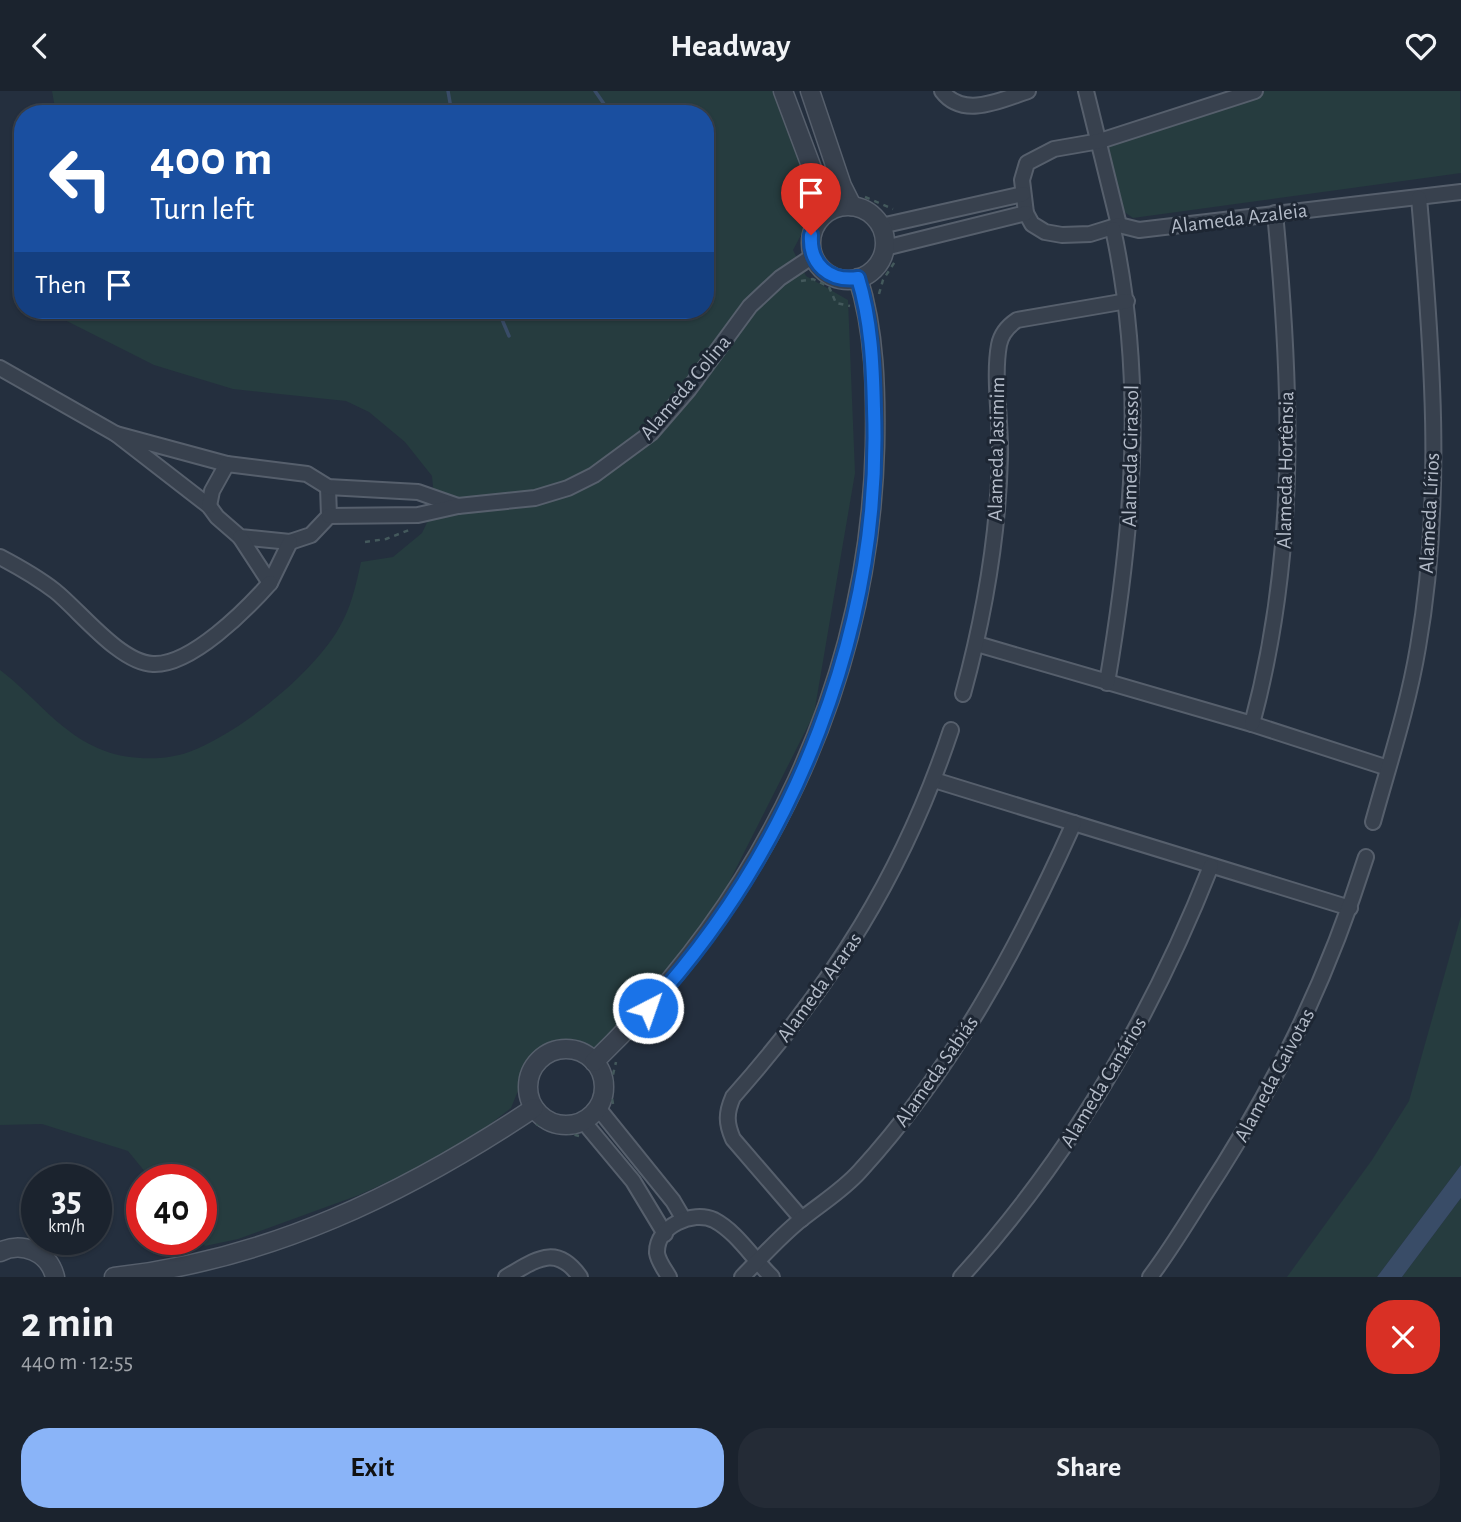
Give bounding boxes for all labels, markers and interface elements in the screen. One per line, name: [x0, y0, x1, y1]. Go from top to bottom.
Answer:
icon: back: [21, 27, 59, 65]
icon: heart: [1402, 27, 1440, 65]
text: Headway: [670, 30, 791, 62]
icon: left: [35, 133, 126, 224]
text: 400 m: [150, 135, 273, 184]
pin: [781, 163, 841, 235]
icon: arrive: [792, 174, 830, 212]
text: Turn left: [150, 193, 254, 225]
street label: Alameda Azaleia: [1170, 200, 1309, 237]
icon: arrive: [100, 266, 138, 304]
text: Then: [35, 272, 86, 298]
street label: Alameda Colina: [636, 331, 735, 443]
street label: Alameda Jasimim: [985, 377, 1008, 522]
street label: Alameda Girassol: [1119, 385, 1142, 527]
street label: Alameda Hortênsia: [1274, 391, 1297, 549]
street label: Alameda Lírios: [1416, 452, 1443, 574]
street label: Alameda Araras: [773, 929, 866, 1046]
position arrow: [611, 971, 685, 1045]
street label: Alameda Gaivotas: [1231, 1005, 1318, 1145]
street label: Alameda Sabiás: [891, 1012, 982, 1131]
street label: Alameda Canários: [1056, 1013, 1151, 1151]
speed limit sign: 40: [126, 1164, 217, 1255]
text: 35: [51, 1183, 82, 1218]
text: km/h: [48, 1218, 85, 1236]
button: close: [1366, 1300, 1440, 1374]
text: 2 min: [21, 1302, 114, 1344]
text: 440 m · 12:55: [21, 1351, 133, 1374]
button: Exit: [21, 1428, 724, 1508]
button: Share: [738, 1428, 1440, 1508]

